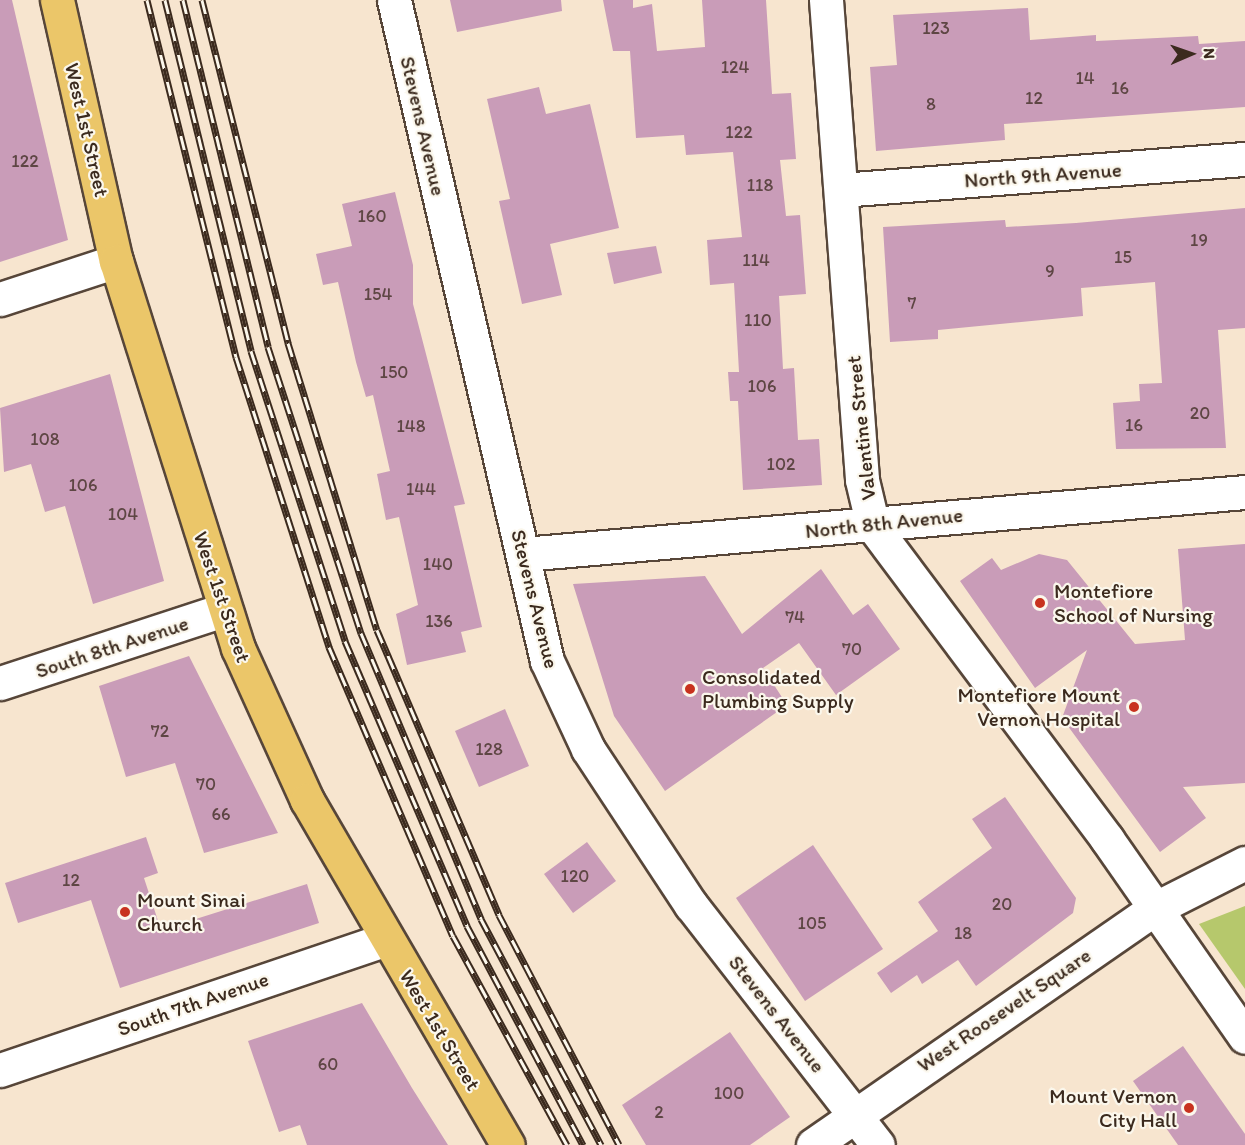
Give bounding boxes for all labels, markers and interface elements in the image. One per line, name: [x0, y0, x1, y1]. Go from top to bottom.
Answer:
house number: 123: [922, 17, 950, 39]
north arrow: [1161, 24, 1221, 84]
text: N: [1200, 48, 1219, 59]
street label: Stevens Avenue: [395, 54, 451, 198]
house number: 124: [721, 56, 749, 78]
street label: West 1st Street: [59, 61, 115, 199]
house number: 14: [1075, 67, 1095, 89]
house number: 16: [1111, 77, 1129, 99]
house number: 12: [1025, 87, 1043, 109]
house number: 8: [926, 93, 936, 115]
house number: 122: [725, 121, 753, 143]
house number: 122: [11, 150, 39, 172]
street label: North 9th Avenue: [964, 157, 1122, 193]
house number: 118: [747, 174, 773, 196]
house number: 160: [358, 205, 386, 227]
house number: 19: [1190, 229, 1208, 251]
house number: 15: [1114, 246, 1132, 268]
house number: 114: [742, 249, 770, 271]
house number: 9: [1045, 260, 1055, 282]
house number: 154: [364, 283, 392, 305]
house number: 7: [908, 292, 916, 314]
house number: 110: [744, 309, 772, 331]
street label: Valentine Street: [841, 355, 881, 501]
house number: 150: [380, 361, 408, 383]
house number: 106: [748, 375, 776, 397]
house number: 20: [1190, 402, 1210, 424]
house number: 16: [1125, 414, 1143, 436]
house number: 148: [396, 415, 426, 437]
house number: 108: [30, 428, 60, 450]
house number: 102: [767, 453, 795, 475]
house number: 106: [69, 474, 97, 496]
house number: 144: [406, 478, 436, 500]
street label: North 8th Avenue: [804, 502, 964, 544]
house number: 104: [108, 503, 138, 525]
street label: West 1st Street: [188, 528, 256, 666]
street label: Stevens Avenue: [506, 528, 564, 670]
house number: 140: [423, 553, 453, 575]
place label: Montefiore School of Nursing: [1054, 578, 1213, 628]
marker: Montefiore School of Nursing: [1031, 594, 1049, 612]
house number: 74: [785, 606, 805, 628]
house number: 136: [425, 610, 453, 632]
street label: South 8th Avenue: [33, 611, 191, 683]
house number: 70: [842, 638, 862, 660]
place label: Consolidated Plumbing Supply: [702, 664, 853, 714]
marker: Consolidated Plumbing Supply: [683, 682, 697, 696]
place label: Montefiore Mount Vernon Hospital: [958, 682, 1120, 732]
marker: Montefiore Mount Vernon Hospital: [1125, 698, 1143, 716]
house number: 72: [151, 720, 169, 742]
house number: 128: [475, 738, 503, 760]
house number: 70: [196, 773, 216, 795]
house number: 66: [211, 803, 231, 825]
house number: 120: [561, 865, 589, 887]
house number: 12: [62, 869, 80, 891]
place label: Mount Sinai Church: [137, 887, 245, 937]
house number: 20: [992, 893, 1012, 915]
marker: Mount Sinai Church: [118, 905, 132, 919]
house number: 105: [798, 912, 826, 934]
house number: 18: [954, 922, 972, 944]
street label: West Roosevelt Square: [913, 943, 1095, 1077]
street label: Stevens Avenue: [724, 951, 830, 1077]
street label: West 1st Street: [394, 965, 486, 1095]
street label: South 7th Avenue: [115, 967, 271, 1041]
house number: 60: [318, 1053, 338, 1075]
house number: 100: [714, 1082, 744, 1104]
place label: Mount Vernon City Hall: [1050, 1083, 1177, 1133]
house number: 2: [654, 1101, 664, 1123]
marker: Mount Vernon City Hall: [1182, 1101, 1196, 1115]

